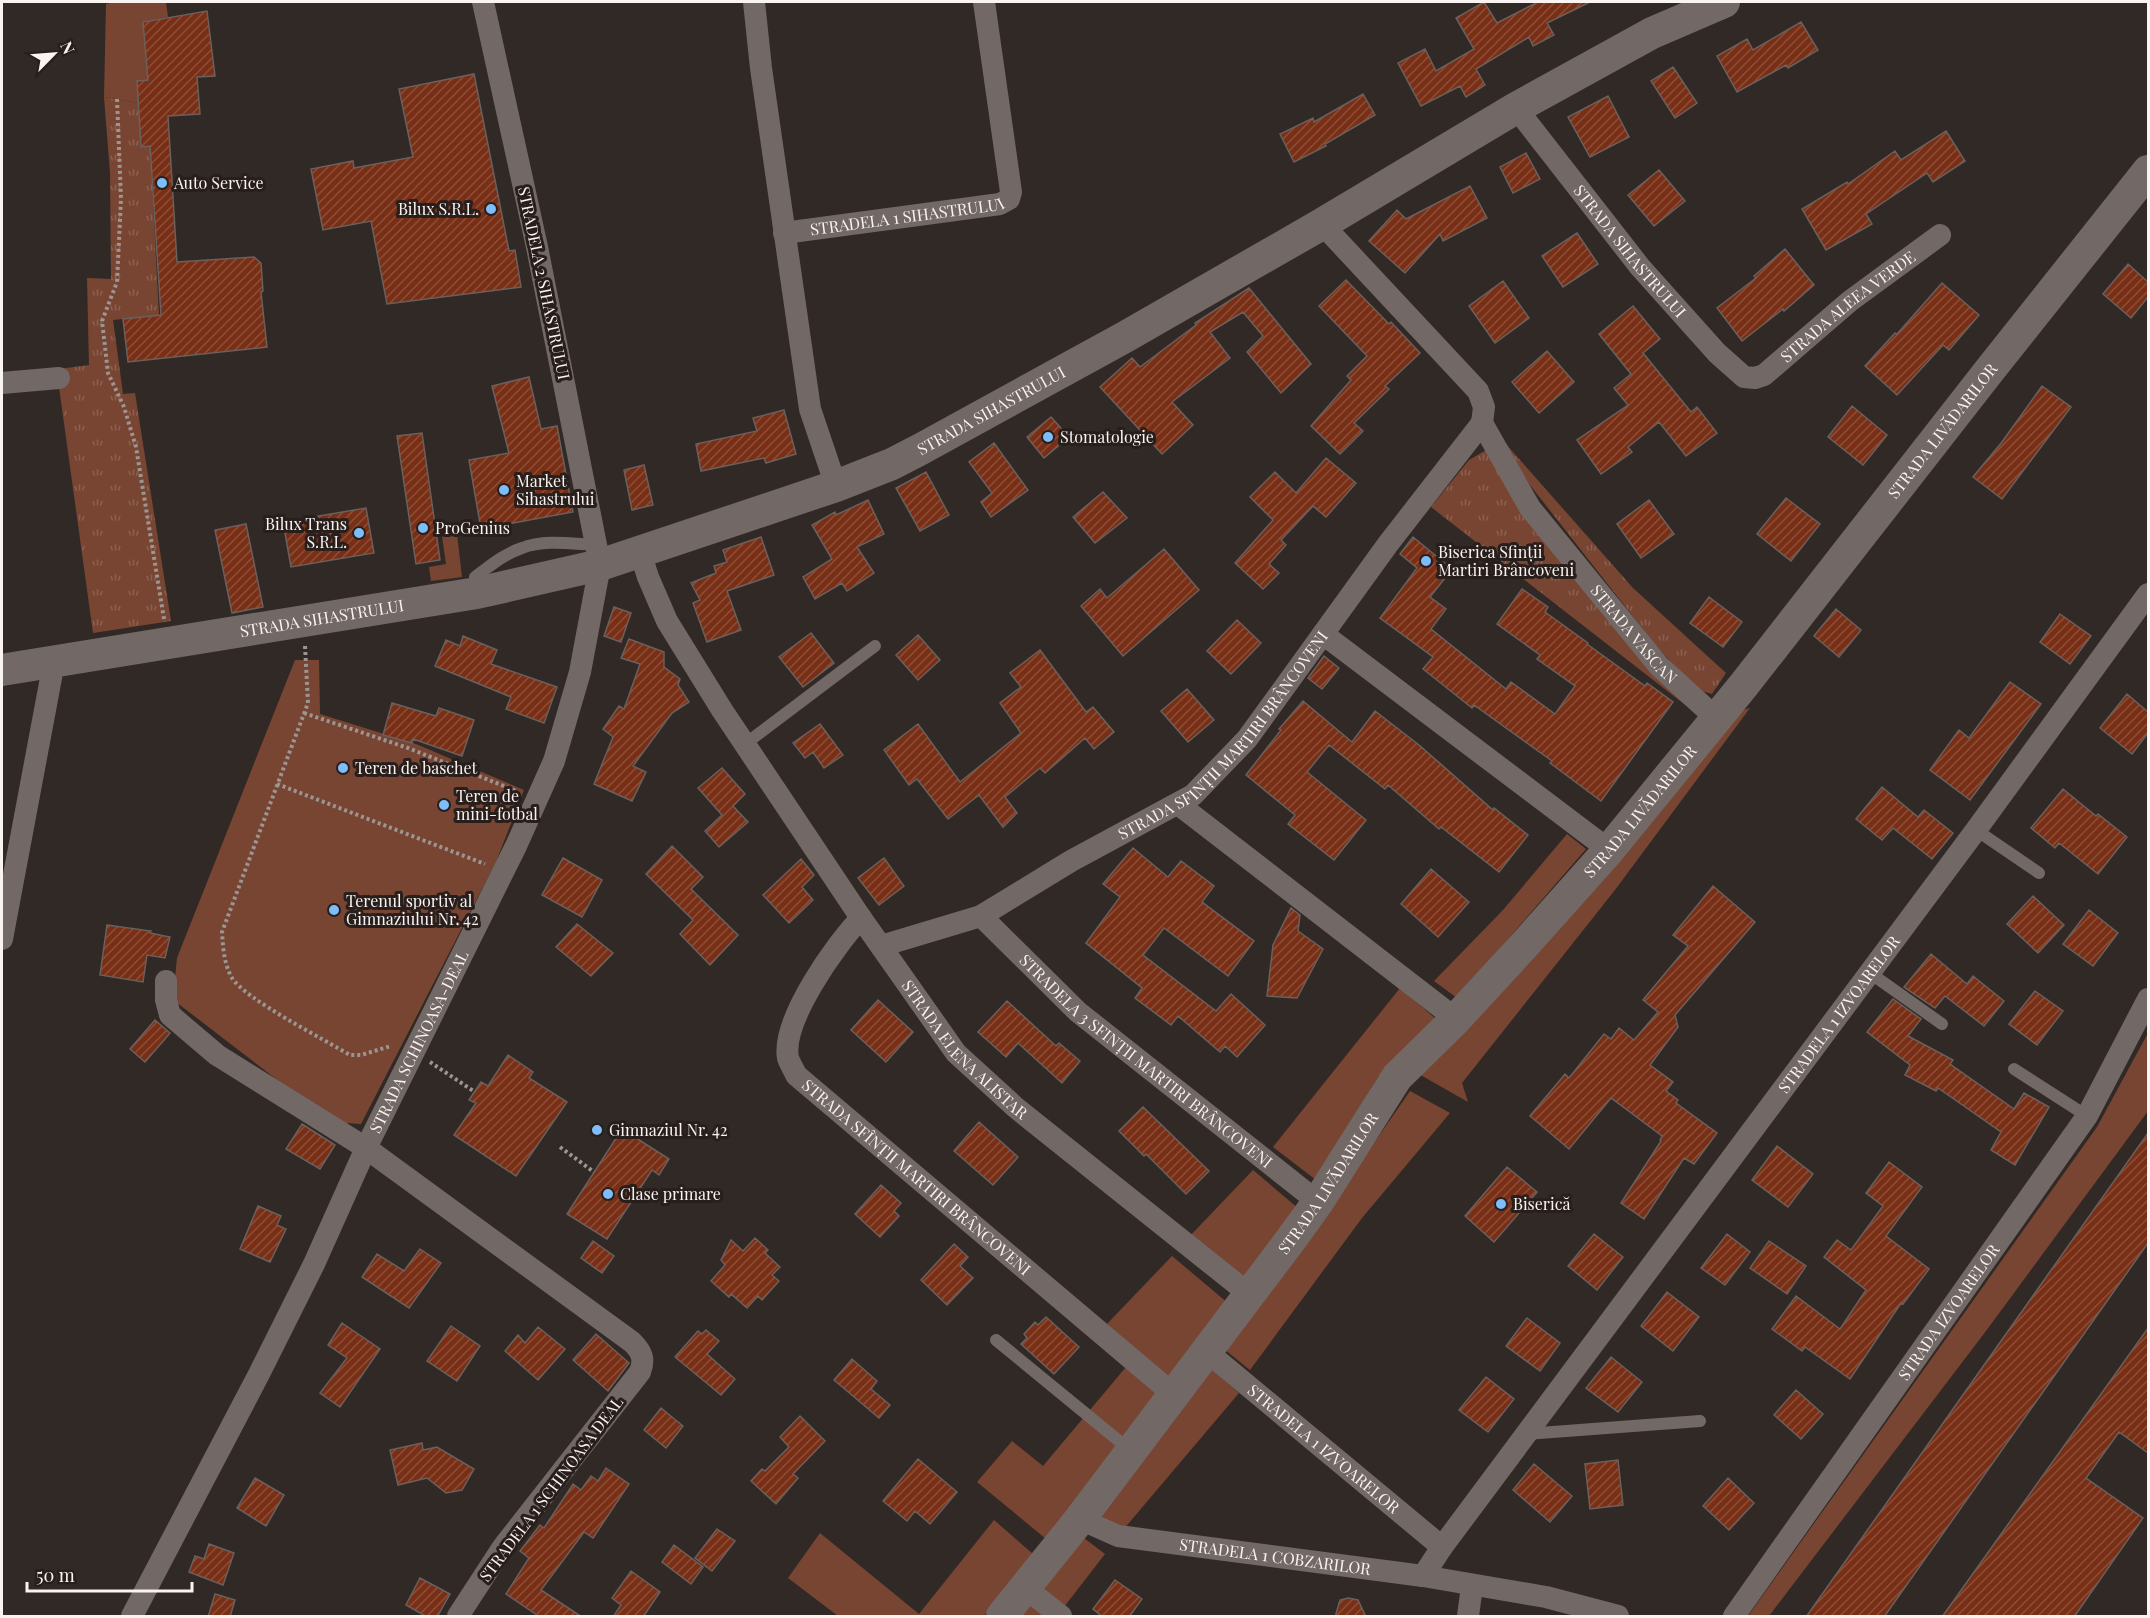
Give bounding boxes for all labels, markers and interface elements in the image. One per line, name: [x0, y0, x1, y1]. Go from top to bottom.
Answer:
north arrow: [24, 24, 84, 84]
text: N: [56, 38, 80, 58]
place label: Auto Service: [173, 172, 264, 193]
marker: Auto Service: [155, 176, 169, 190]
street label: STRADA SIHASTRULUI: [1570, 180, 1691, 322]
street label: STRADELA 2 SIHASTRULUI: [514, 184, 575, 381]
street label: STRADELA 1 SIHASTRULUI: [809, 193, 1008, 239]
place label: Bilux S.R.L.: [398, 198, 479, 219]
marker: Bilux S.R.L.: [484, 202, 498, 216]
street label: STRADA ALEEA VERDE: [1776, 246, 1919, 366]
street label: STRADA LIVĂDARILOR: [1882, 358, 2002, 502]
street label: STRADA SIHASTRULUI: [913, 361, 1069, 459]
place label: Stomatologie: [1060, 426, 1154, 447]
marker: Stomatologie: [1041, 430, 1055, 444]
place label: Market Sihastrului: [516, 470, 595, 509]
marker: Market Sihastrului: [497, 483, 511, 497]
place label: Bilux Trans S.R.L.: [265, 513, 347, 552]
place label: ProGenius: [435, 517, 510, 538]
marker: ProGenius: [416, 521, 430, 535]
marker: Bilux Trans S.R.L.: [352, 526, 366, 540]
place label: Biserica Sfinții Martiri Brâncoveni: [1438, 541, 1574, 580]
marker: Biserica Sfinții Martiri Brâncoveni: [1419, 554, 1433, 568]
street label: STRADA VASCAN: [1587, 580, 1682, 688]
street label: STRADA SIHASTRULUI: [238, 594, 405, 641]
street label: STRADA SFINȚII MARTIRI BRÂNCOVENI: [1114, 626, 1332, 844]
street label: STRADA LIVĂDARILOR: [1579, 740, 1701, 882]
place label: Teren de baschet: [355, 757, 478, 778]
marker: Teren de baschet: [336, 761, 350, 775]
place label: Teren de mini-fotbal: [456, 785, 538, 824]
marker: Teren de mini-fotbal: [437, 798, 451, 812]
place label: Terenul sportiv al Gimnaziului Nr. 42: [346, 890, 479, 929]
marker: Terenul sportiv al Gimnaziului Nr. 42: [327, 903, 341, 917]
street label: STRADELA 1 IZVOARELOR: [1773, 930, 1904, 1097]
street label: STRADA SCHINOASA-DEAL: [364, 947, 472, 1136]
street label: STRADELA 3 SFINȚII MARTIRI BRÂNCOVENI: [1015, 949, 1277, 1172]
street label: STRADA ELENA ALISTAR: [898, 975, 1033, 1123]
street label: STRADA SFÎNȚII MARTIRI BRÂNCOVENI: [798, 1074, 1035, 1279]
street label: STRADA LIVĂDARILOR: [1273, 1108, 1382, 1258]
place label: Gimnaziul Nr. 42: [609, 1119, 728, 1140]
marker: Gimnaziul Nr. 42: [590, 1123, 604, 1137]
place label: Clase primare: [620, 1183, 721, 1204]
marker: Clase primare: [601, 1187, 615, 1201]
place label: Biserică: [1513, 1193, 1570, 1214]
marker: Biserică: [1494, 1197, 1508, 1211]
street label: STRADA IZVOARELOR: [1893, 1239, 2004, 1384]
street label: STRADELA 1 IZVOARELOR: [1244, 1379, 1405, 1518]
street label: STRADELA 1 SCHINOASA DEAL: [474, 1392, 627, 1585]
street label: STRADELA 1 COBZARILOR: [1178, 1533, 1373, 1579]
scale bar: [27, 1555, 192, 1593]
text: 50 m: [36, 1563, 75, 1587]

